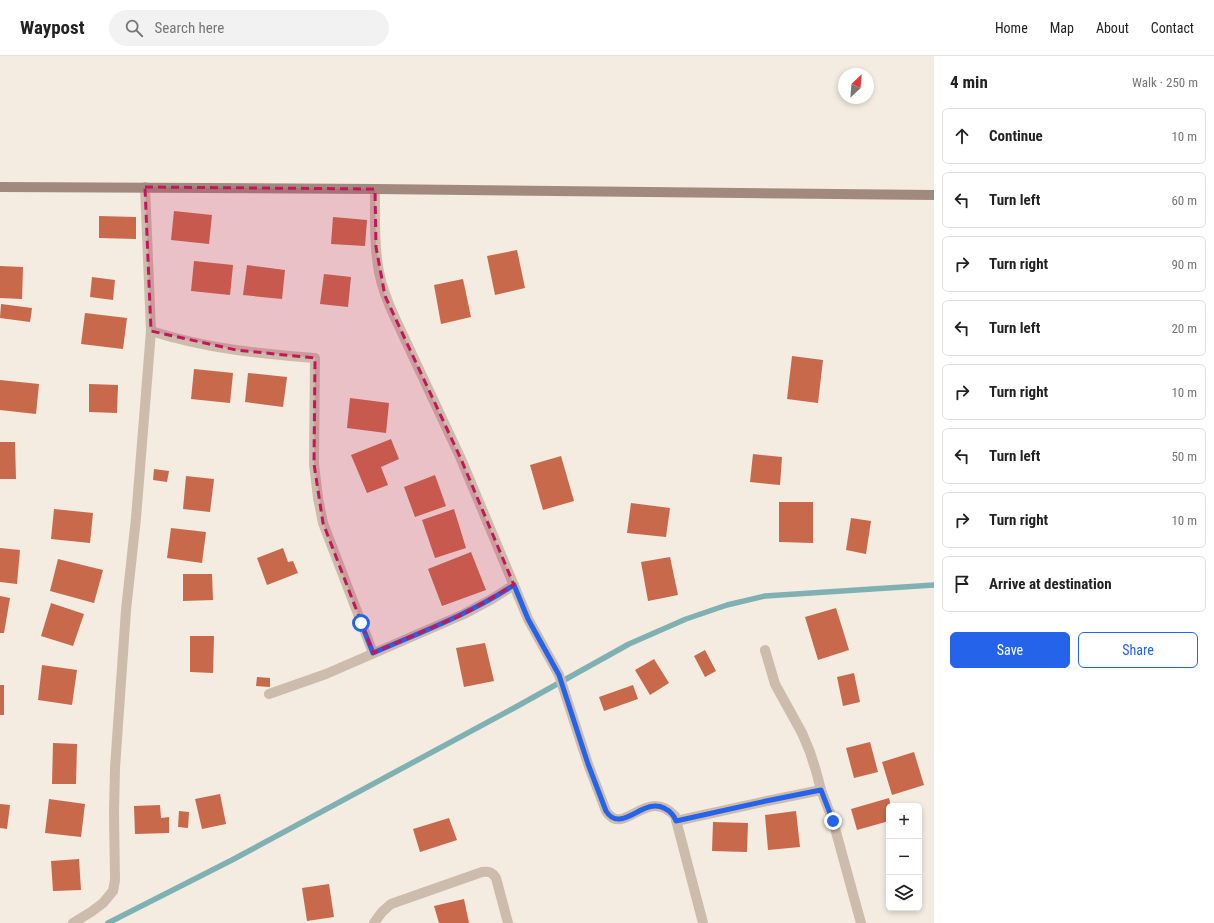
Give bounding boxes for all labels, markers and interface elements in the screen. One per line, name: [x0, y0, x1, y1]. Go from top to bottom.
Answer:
search box: [109, 10, 389, 46]
text: Waypost: [20, 16, 85, 39]
icon: search: [123, 17, 145, 39]
text: Search here: [155, 19, 224, 37]
text: Home: [995, 20, 1028, 36]
text: Map: [1050, 20, 1074, 36]
text: About: [1096, 20, 1129, 36]
text: Contact: [1151, 20, 1194, 36]
north arrow: [838, 68, 874, 104]
text: 4 min: [950, 72, 988, 92]
text: Walk · 250 m: [1132, 75, 1198, 90]
icon: ahead: [951, 125, 973, 147]
text: Continue: [989, 127, 1043, 145]
text: 10 m: [1171, 129, 1197, 144]
icon: left: [951, 189, 973, 211]
text: Turn left: [989, 191, 1040, 209]
text: 60 m: [1171, 193, 1197, 208]
icon: right: [951, 253, 973, 275]
text: Turn right: [989, 255, 1048, 273]
text: 90 m: [1171, 257, 1197, 272]
icon: left: [951, 317, 973, 339]
text: Turn left: [989, 319, 1040, 337]
text: 20 m: [1171, 321, 1197, 336]
icon: right: [951, 381, 973, 403]
text: Turn right: [989, 383, 1048, 401]
text: 10 m: [1171, 385, 1197, 400]
icon: left: [951, 445, 973, 467]
text: Turn left: [989, 447, 1040, 465]
text: 50 m: [1171, 449, 1197, 464]
icon: right: [951, 509, 973, 531]
text: Turn right: [989, 511, 1048, 529]
text: 10 m: [1171, 513, 1197, 528]
icon: arrive: [951, 573, 973, 595]
text: Arrive at destination: [989, 575, 1112, 593]
route start: [352, 614, 370, 632]
button: Save: [950, 632, 1070, 668]
button: Share: [1078, 632, 1198, 668]
map controls: [886, 803, 922, 911]
button: +: [886, 803, 922, 839]
route end: [824, 812, 842, 830]
button: −: [886, 839, 922, 875]
button: layers: [886, 875, 922, 911]

